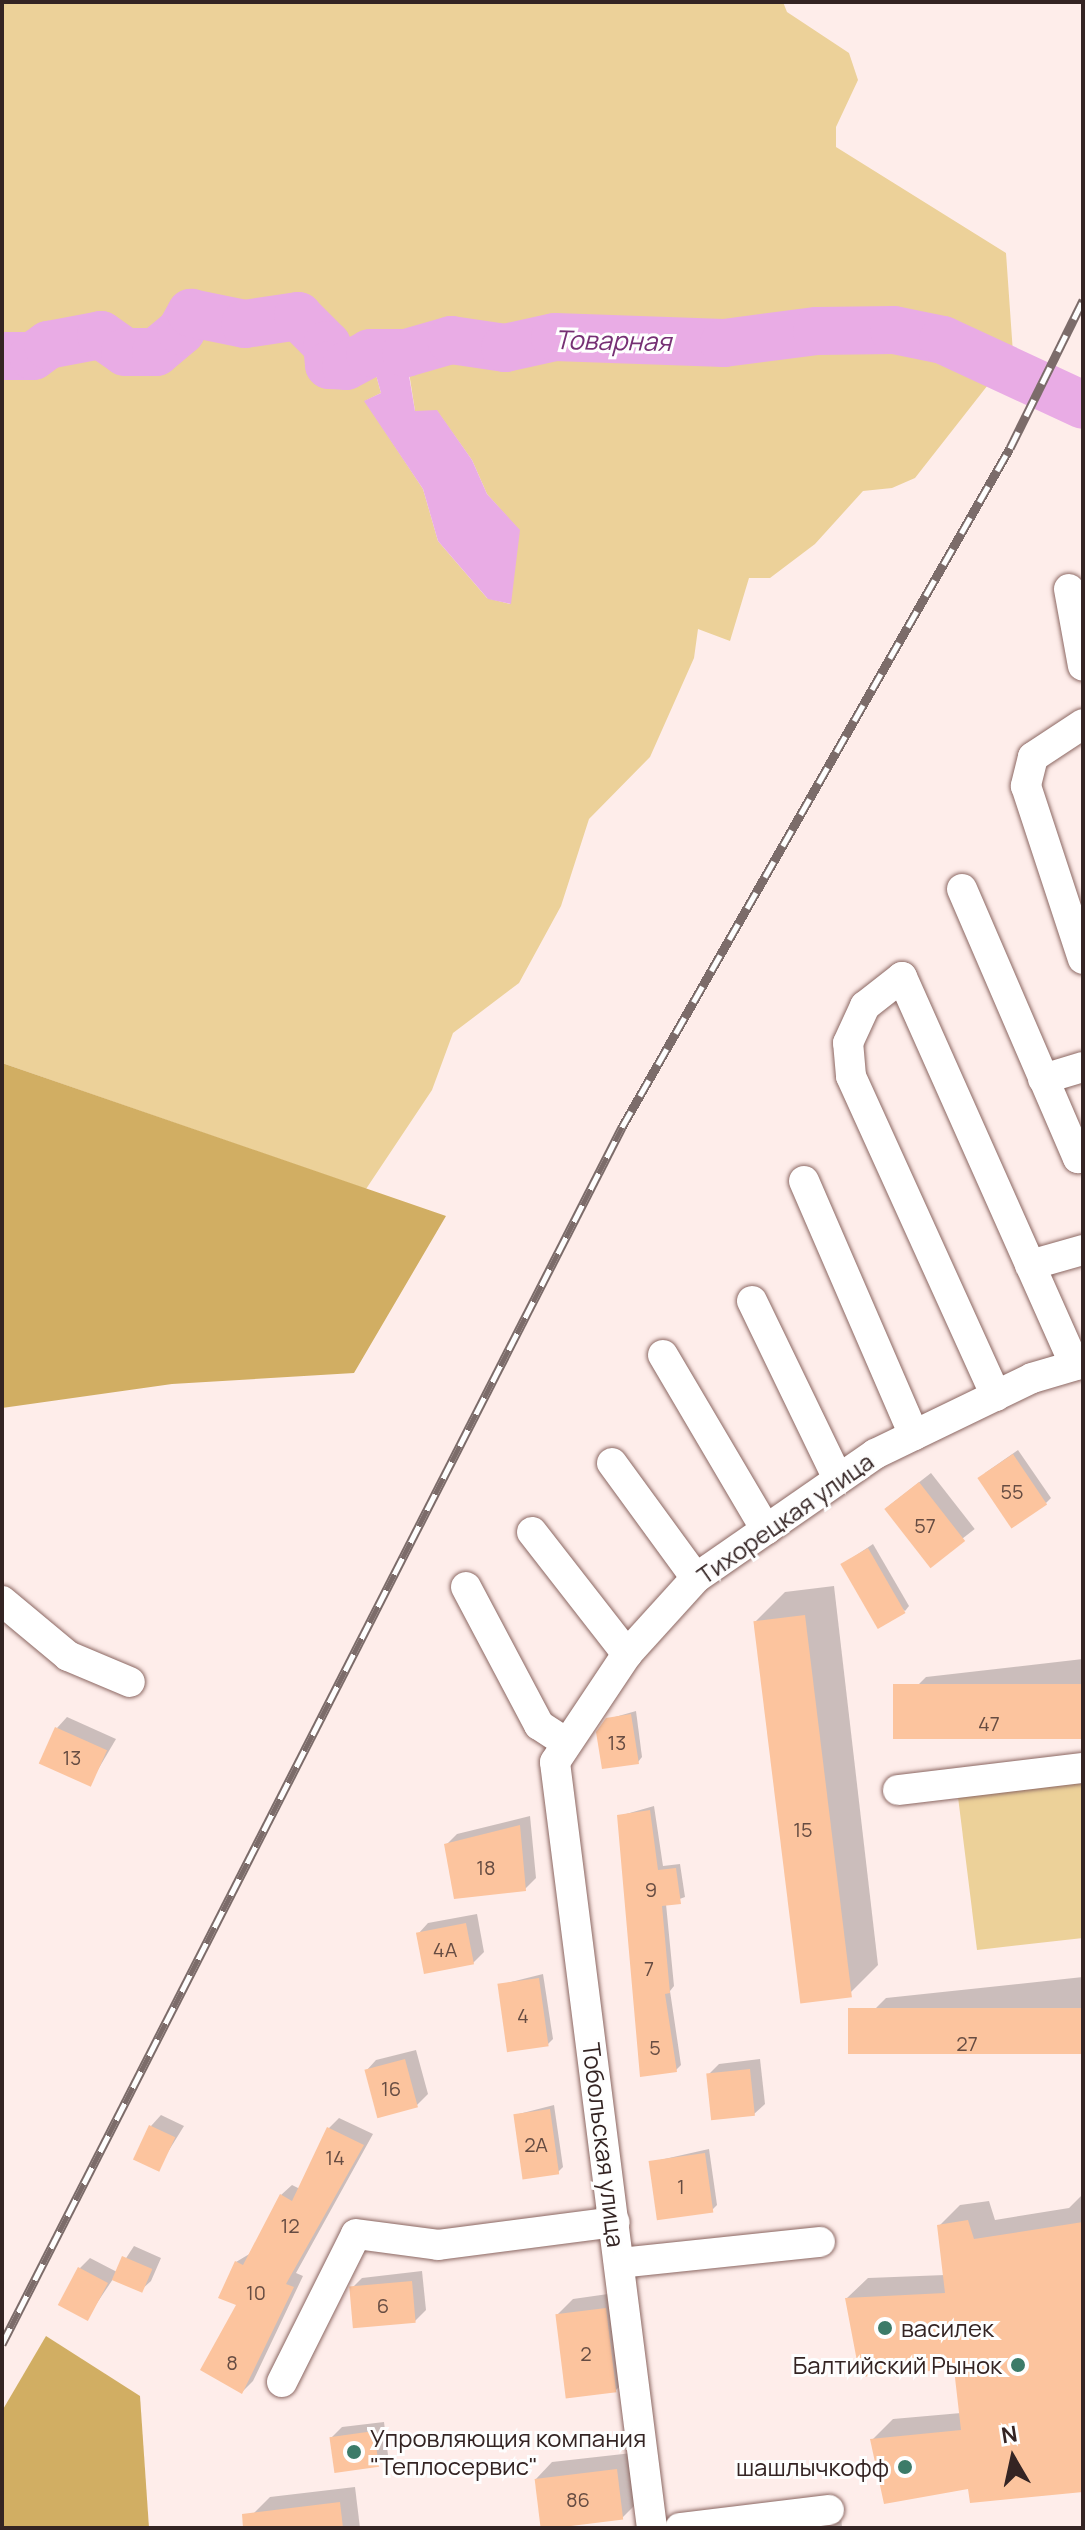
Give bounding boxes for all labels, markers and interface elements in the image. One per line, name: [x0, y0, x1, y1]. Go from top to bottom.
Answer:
water label: Товарная: [554, 324, 672, 358]
street label: Тихорецкая улица: [691, 1446, 879, 1590]
house number: 55: [1000, 1479, 1024, 1503]
house number: 57: [914, 1513, 936, 1537]
house number: 47: [978, 1711, 1000, 1735]
house number: 13: [608, 1730, 626, 1754]
house number: 13: [63, 1745, 81, 1769]
house number: 15: [793, 1817, 813, 1841]
house number: 18: [476, 1855, 496, 1879]
house number: 9: [645, 1877, 657, 1901]
house number: 4А: [433, 1937, 457, 1961]
house number: 7: [644, 1956, 654, 1980]
house number: 4: [517, 2003, 529, 2027]
house number: 27: [956, 2031, 978, 2055]
house number: 5: [649, 2035, 661, 2059]
street label: Тобольская улица: [577, 2041, 631, 2249]
house number: 16: [381, 2076, 401, 2100]
house number: 2А: [524, 2132, 548, 2156]
house number: 14: [325, 2145, 345, 2169]
house number: 1: [677, 2174, 685, 2198]
house number: 12: [280, 2213, 300, 2237]
house number: 10: [246, 2280, 266, 2304]
house number: 6: [377, 2293, 389, 2317]
place label: василек: [901, 2314, 994, 2342]
marker: василек: [876, 2319, 894, 2337]
house number: 2: [580, 2341, 592, 2365]
house number: 8: [226, 2350, 238, 2374]
place label: Балтийский Рынок: [793, 2351, 1002, 2379]
marker: Балтийский Рынок: [1009, 2356, 1027, 2374]
north arrow: [973, 2418, 1053, 2498]
text: N: [999, 2418, 1019, 2450]
place label: Упровляющия компания "Теплосервис": [370, 2424, 646, 2480]
marker: Упровляющия компания "Теплосервис": [345, 2443, 363, 2461]
place label: шашлычкофф: [736, 2453, 889, 2481]
marker: шашлычкофф: [896, 2458, 914, 2476]
house number: 86: [566, 2487, 590, 2511]

